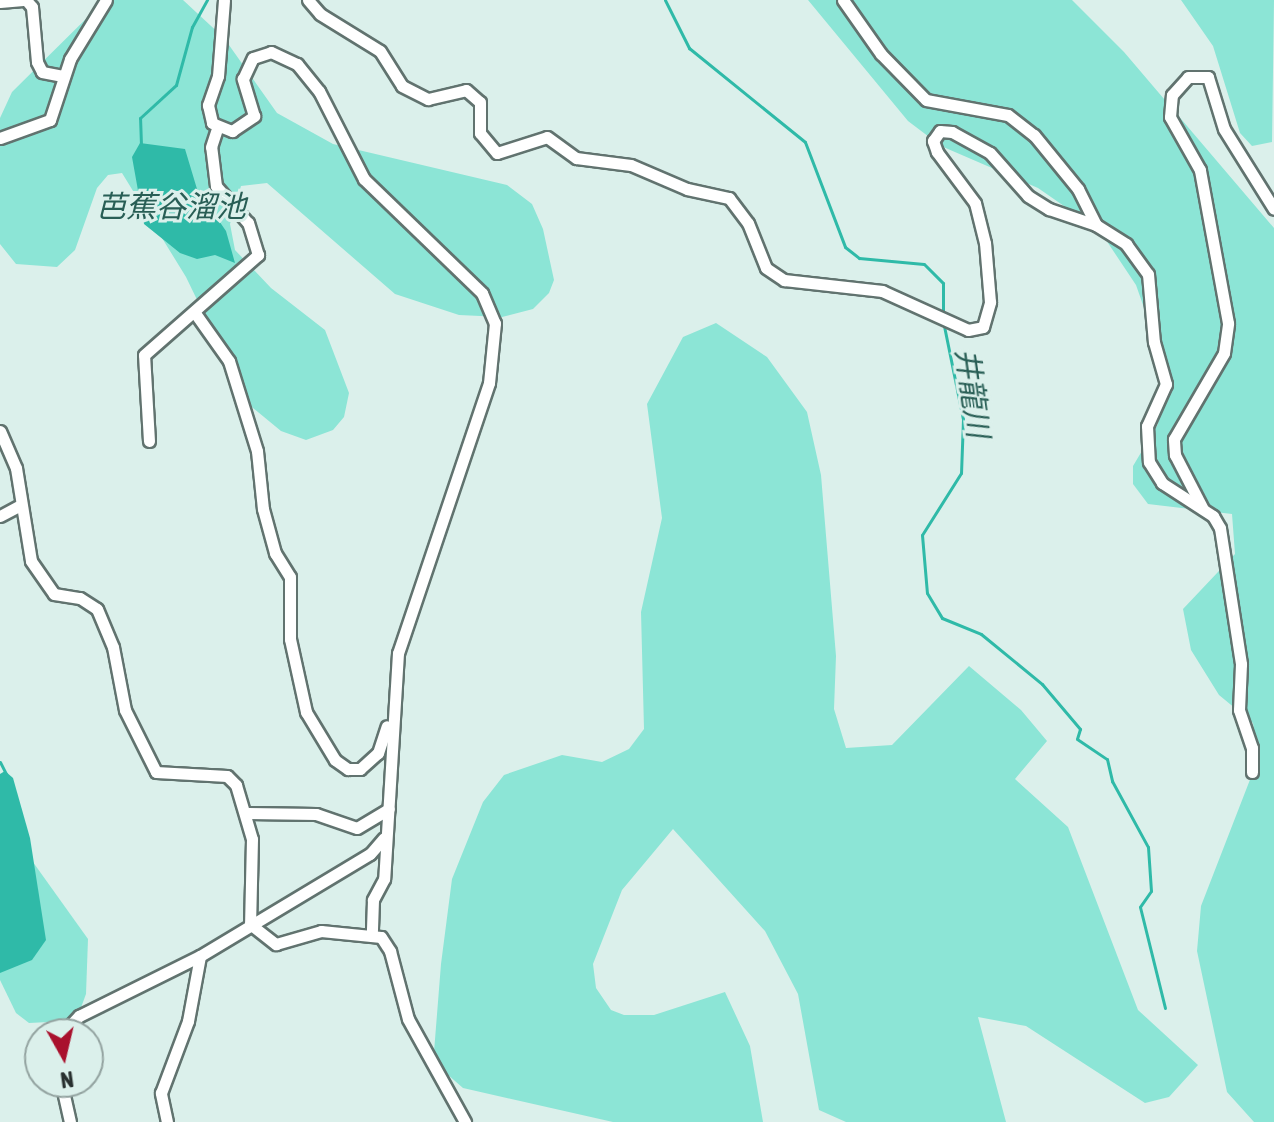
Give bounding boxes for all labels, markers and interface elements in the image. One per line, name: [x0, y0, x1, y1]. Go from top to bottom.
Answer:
water label: 芭蕉谷溜池: [96, 188, 246, 224]
water label: 井龍川: [949, 346, 997, 440]
north arrow: [24, 1018, 104, 1098]
text: N: [59, 1066, 75, 1094]

